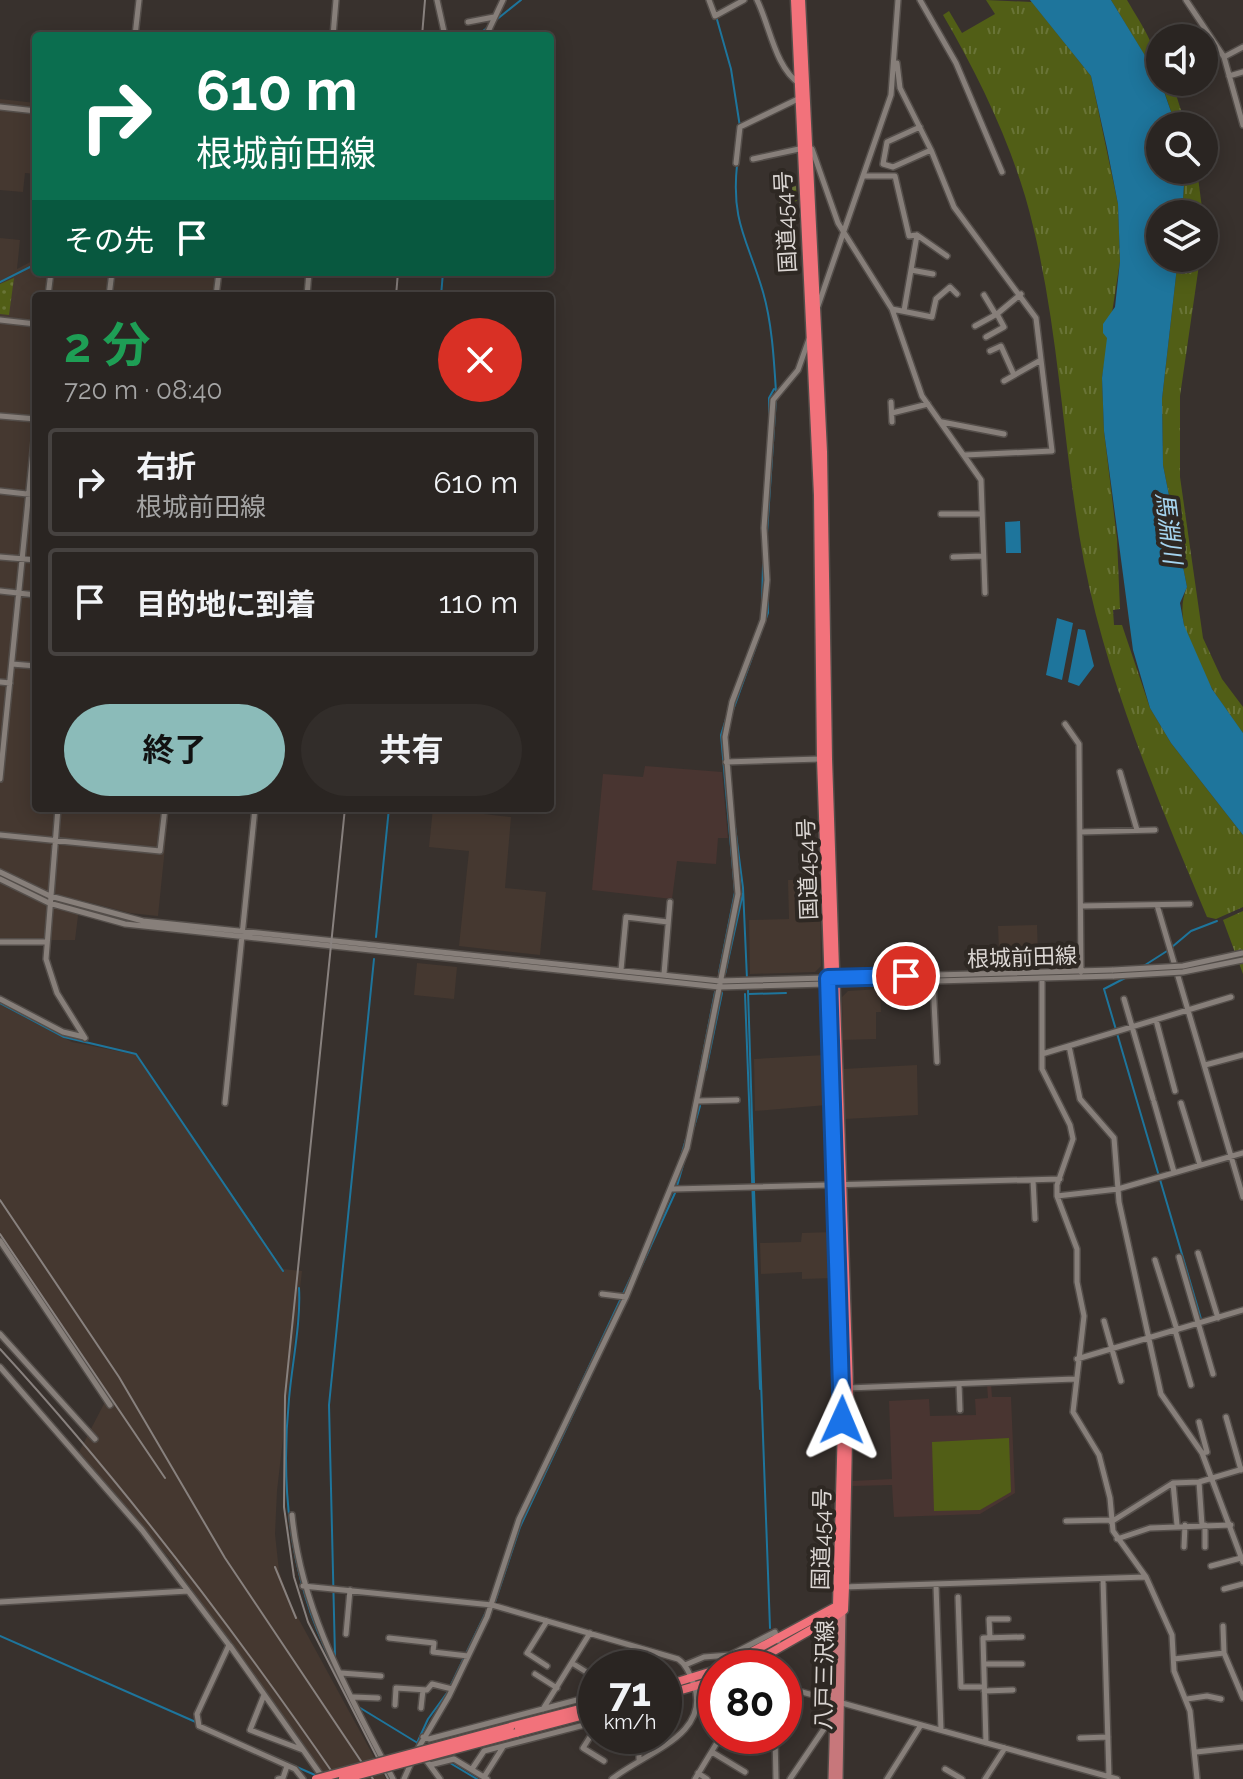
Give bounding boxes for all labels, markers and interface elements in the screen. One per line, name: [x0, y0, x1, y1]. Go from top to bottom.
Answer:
map controls: [1146, 24, 1218, 272]
button: sound: [1146, 24, 1218, 96]
text: 610 m: [196, 57, 358, 123]
icon: right: [64, 64, 168, 168]
button: search: [1146, 112, 1218, 184]
text: 根城前田線: [196, 132, 376, 174]
street label: 国道454号: [769, 170, 801, 274]
button: layers: [1146, 200, 1218, 272]
icon: arrive: [170, 216, 214, 260]
text: その先: [64, 223, 154, 258]
text: 2 分: [64, 317, 151, 373]
button: close: [438, 318, 522, 402]
text: 720 m · 08:40: [64, 375, 222, 405]
text: 右折: [136, 449, 196, 484]
icon: right: [68, 460, 112, 504]
text: 610 m: [433, 465, 518, 500]
water label: 馬淵川: [1150, 491, 1188, 568]
text: 根城前田線: [136, 492, 266, 522]
icon: arrive: [68, 580, 112, 624]
text: 110 m: [439, 585, 518, 620]
text: 目的地に到着: [136, 587, 316, 622]
button: 終了: [64, 704, 285, 796]
button: 共有: [301, 704, 522, 796]
street label: 国道454号: [792, 818, 822, 920]
pin: [872, 942, 940, 1010]
street label: 根城前田線: [967, 942, 1077, 972]
icon: arrive: [884, 954, 928, 998]
position arrow: [800, 1378, 884, 1462]
street label: 国道454号: [807, 1488, 835, 1590]
street label: 八戸三沢線: [810, 1620, 838, 1730]
speed limit sign: 80: [698, 1650, 802, 1754]
text: 71: [609, 1668, 651, 1715]
text: km/h: [604, 1710, 656, 1734]

